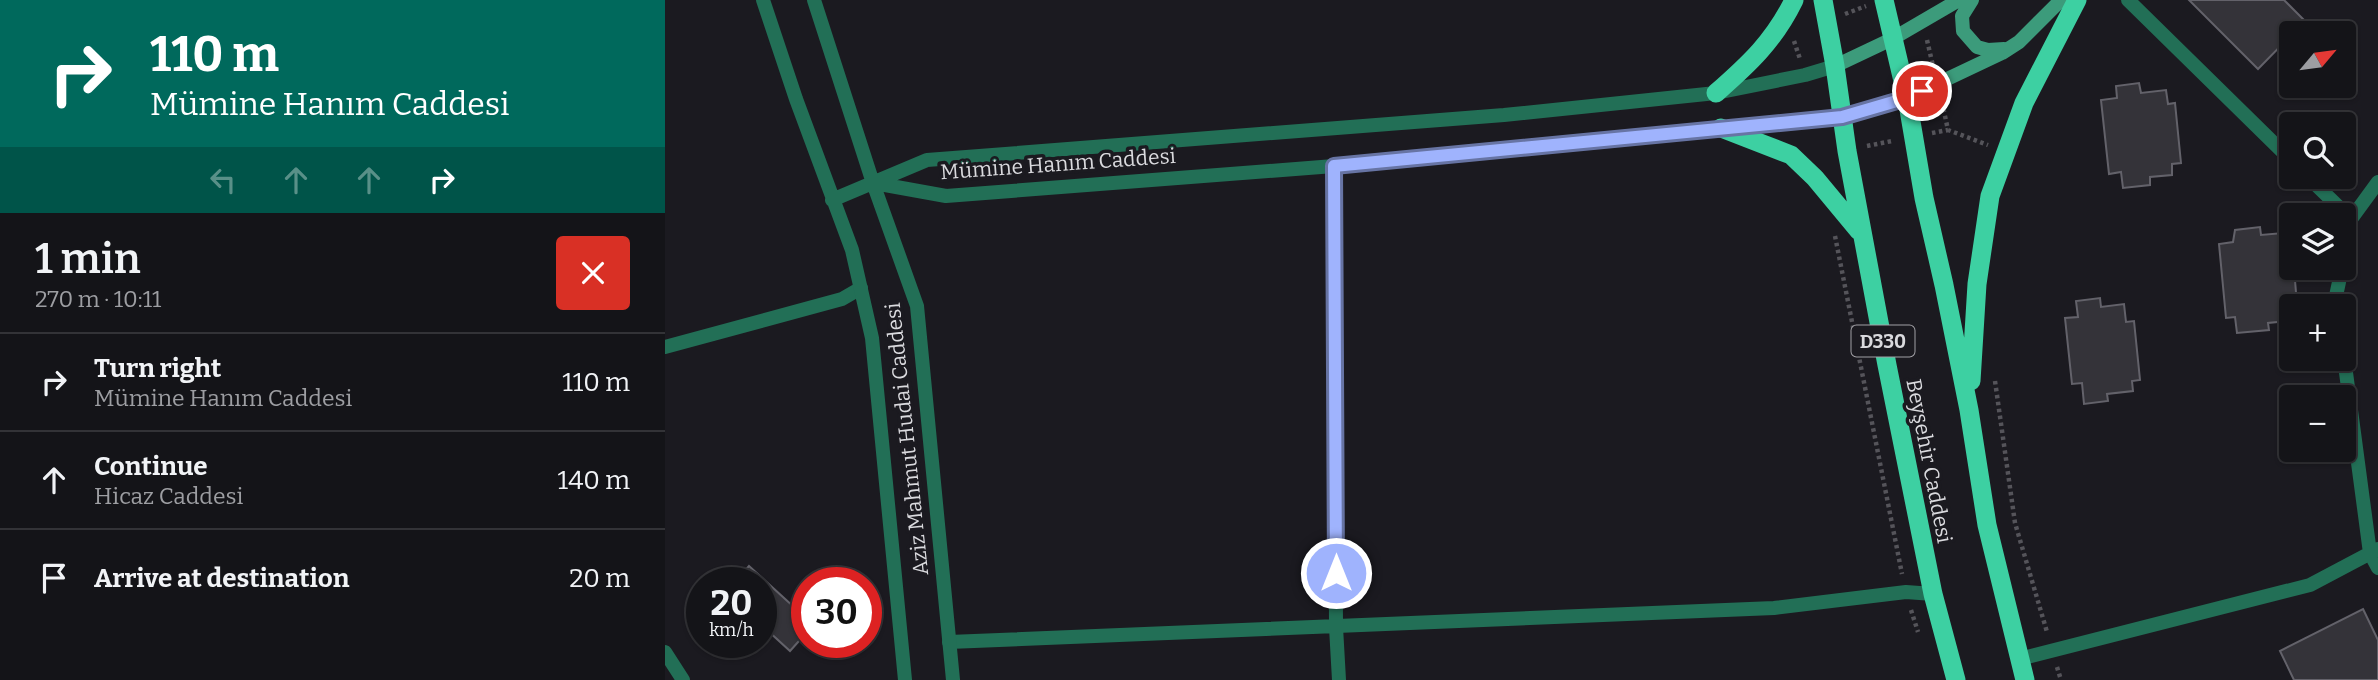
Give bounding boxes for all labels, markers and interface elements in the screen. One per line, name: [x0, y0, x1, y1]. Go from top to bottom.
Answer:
north arrow: [2279, 21, 2355, 98]
map controls: [2279, 21, 2356, 462]
text: 110 m: [150, 25, 279, 84]
icon: right: [35, 28, 126, 119]
pin: [1892, 61, 1952, 121]
icon: arrive: [1903, 72, 1941, 110]
text: Mümine Hanım Caddesi: [150, 85, 510, 123]
button: search: [2279, 112, 2356, 189]
street label: Mümine Hanım Caddesi: [939, 143, 1177, 185]
icon: left: [204, 161, 242, 199]
icon: ahead: [277, 161, 315, 199]
icon: ahead: [350, 161, 388, 199]
icon: right: [423, 161, 461, 199]
button: layers: [2279, 203, 2356, 280]
text: 1 min: [35, 234, 141, 284]
button: close: [556, 236, 630, 310]
text: 270 m · 10:11: [35, 285, 161, 313]
button: +: [2279, 294, 2356, 371]
street label: Aziz Mahmut Hudai Caddesi: [880, 301, 934, 577]
road number: D330: [1851, 326, 1915, 356]
text: Turn right: [94, 353, 221, 384]
icon: right: [35, 363, 73, 401]
text: 110 m: [562, 367, 630, 398]
street label: Beyşehir Caddesi: [1900, 377, 1958, 545]
text: Mümine Hanım Caddesi: [94, 384, 352, 412]
button: −: [2279, 385, 2356, 462]
text: Continue: [94, 451, 208, 482]
icon: ahead: [35, 461, 73, 499]
text: 140 m: [558, 465, 630, 496]
text: Hicaz Caddesi: [94, 482, 243, 510]
position arrow: [1299, 536, 1373, 610]
icon: arrive: [35, 559, 73, 597]
text: Arrive at destination: [94, 563, 349, 594]
text: 20 m: [569, 563, 630, 594]
speed limit sign: 30: [791, 567, 882, 658]
text: 20: [711, 582, 752, 624]
text: km/h: [709, 619, 754, 641]

